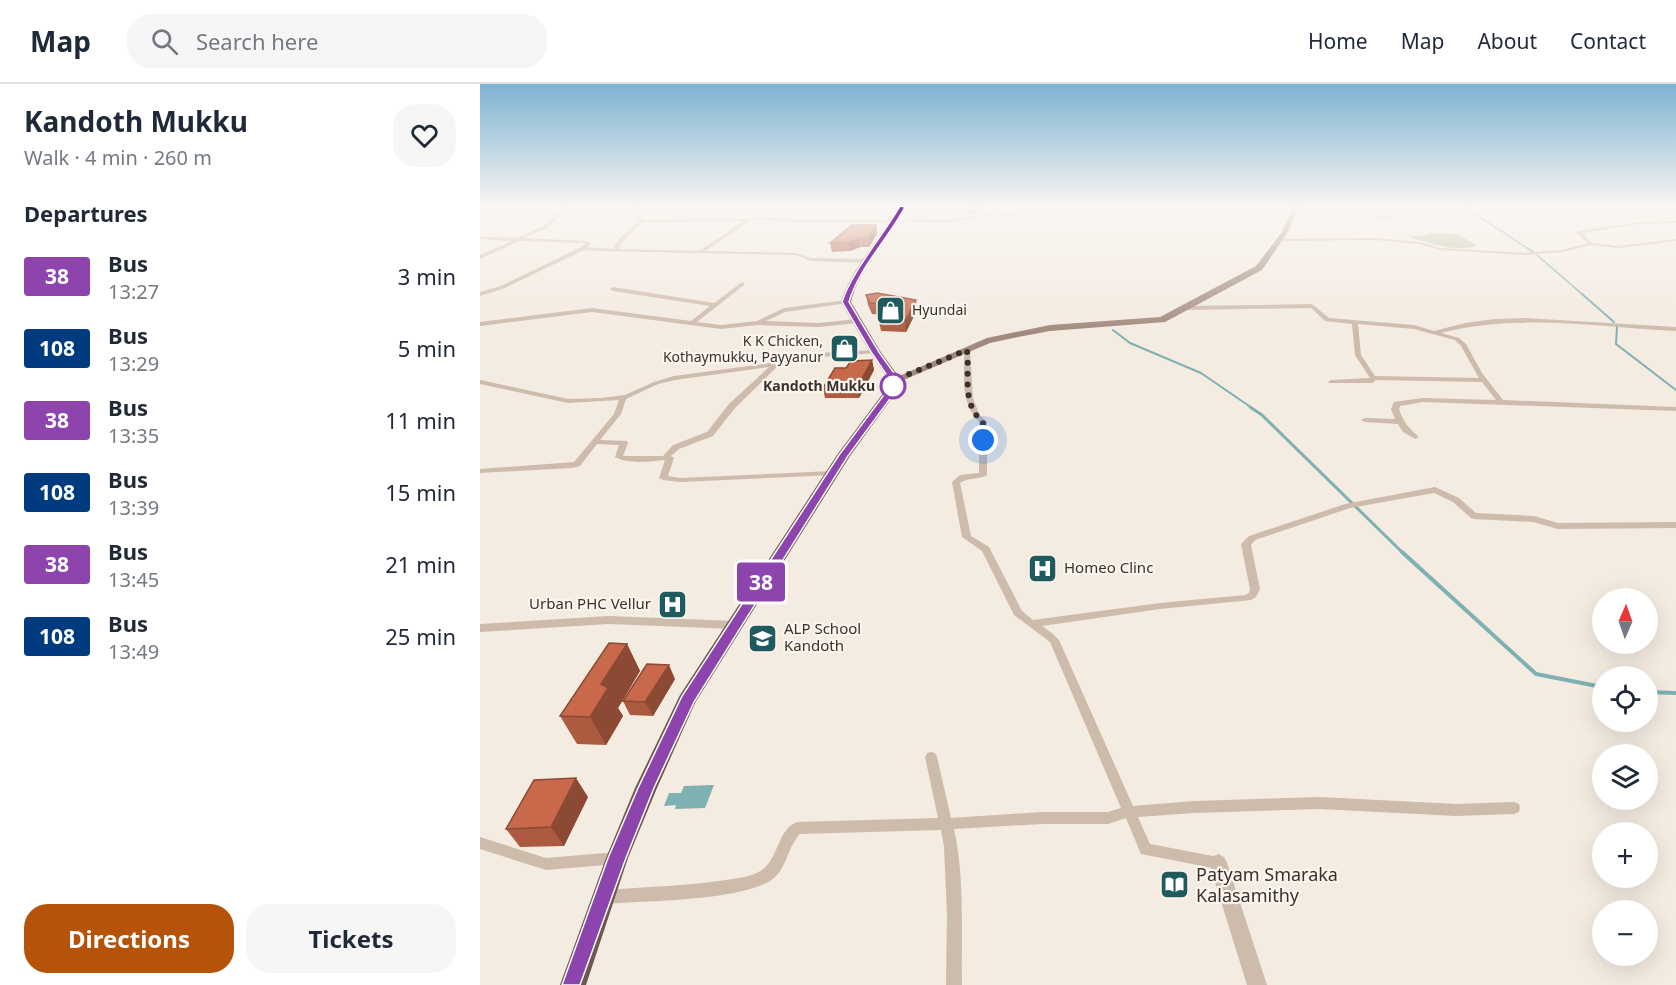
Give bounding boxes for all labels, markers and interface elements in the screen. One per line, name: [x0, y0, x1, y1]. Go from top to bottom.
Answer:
search box: [127, 14, 547, 68]
text: Map: [30, 22, 91, 60]
icon: search: [148, 25, 181, 58]
text: Search here: [196, 26, 318, 56]
text: Home: [1308, 27, 1368, 55]
text: Map: [1401, 27, 1444, 55]
text: About: [1477, 27, 1537, 55]
text: Contact: [1570, 27, 1646, 55]
text: Kandoth Mukku: [24, 102, 248, 140]
button: heart: [393, 104, 456, 167]
text: Walk · 4 min · 260 m: [24, 144, 212, 171]
text: Departures: [24, 198, 148, 228]
text: Bus: [108, 248, 148, 278]
text: 3 min: [398, 261, 456, 291]
text: 38: [45, 262, 69, 290]
text: 13:27: [108, 278, 159, 305]
shop icon: Hyundai: [875, 294, 907, 326]
place label: Hyundai: [912, 300, 967, 319]
text: Bus: [108, 320, 148, 350]
place label: K K Chicken, Kothaymukku, Payyanur: [663, 331, 823, 366]
text: 5 min: [398, 333, 456, 363]
shop icon: K K Chicken, Kothaymukku, Payyanur: [828, 333, 860, 365]
text: 108: [39, 334, 75, 362]
text: 13:29: [108, 350, 159, 377]
marker: Kandoth Mukku: [880, 373, 906, 399]
place label: Kandoth Mukku: [763, 376, 875, 395]
text: Bus: [108, 392, 148, 422]
text: 11 min: [385, 405, 456, 435]
text: 38: [45, 406, 69, 434]
text: 13:35: [108, 422, 159, 449]
your location: [968, 425, 998, 455]
text: Bus: [108, 464, 148, 494]
text: 15 min: [385, 477, 456, 507]
text: 108: [39, 478, 75, 506]
text: 13:39: [108, 494, 159, 521]
text: Bus: [108, 536, 148, 566]
text: 21 min: [385, 549, 456, 579]
text: 38: [45, 550, 69, 578]
hospital icon: Homeo Clinc: [1027, 552, 1059, 584]
place label: Homeo Clinc: [1064, 557, 1153, 577]
line badge: 38: [734, 562, 788, 602]
text: 13:45: [108, 566, 159, 593]
text: 38: [749, 568, 773, 596]
hospital icon: Urban PHC Vellur: [656, 588, 688, 620]
north arrow: [1592, 588, 1658, 654]
map controls: [1592, 588, 1658, 966]
place label: Urban PHC Vellur: [529, 593, 651, 613]
text: Bus: [108, 608, 148, 638]
place label: ALP School Kandoth: [784, 618, 861, 655]
text: 25 min: [385, 621, 456, 651]
text: 108: [39, 622, 75, 650]
school or university icon: ALP School Kandoth: [747, 622, 779, 654]
text: 13:49: [108, 638, 159, 665]
button: locate: [1592, 666, 1658, 732]
button: layers: [1592, 744, 1658, 810]
button: +: [1592, 822, 1658, 888]
place label: Patyam Smaraka Kalasamithy: [1196, 862, 1338, 907]
library icon: Patyam Smaraka Kalasamithy: [1159, 869, 1191, 901]
button: −: [1592, 900, 1658, 966]
button: Directions: [24, 904, 234, 973]
button: Tickets: [246, 904, 456, 973]

